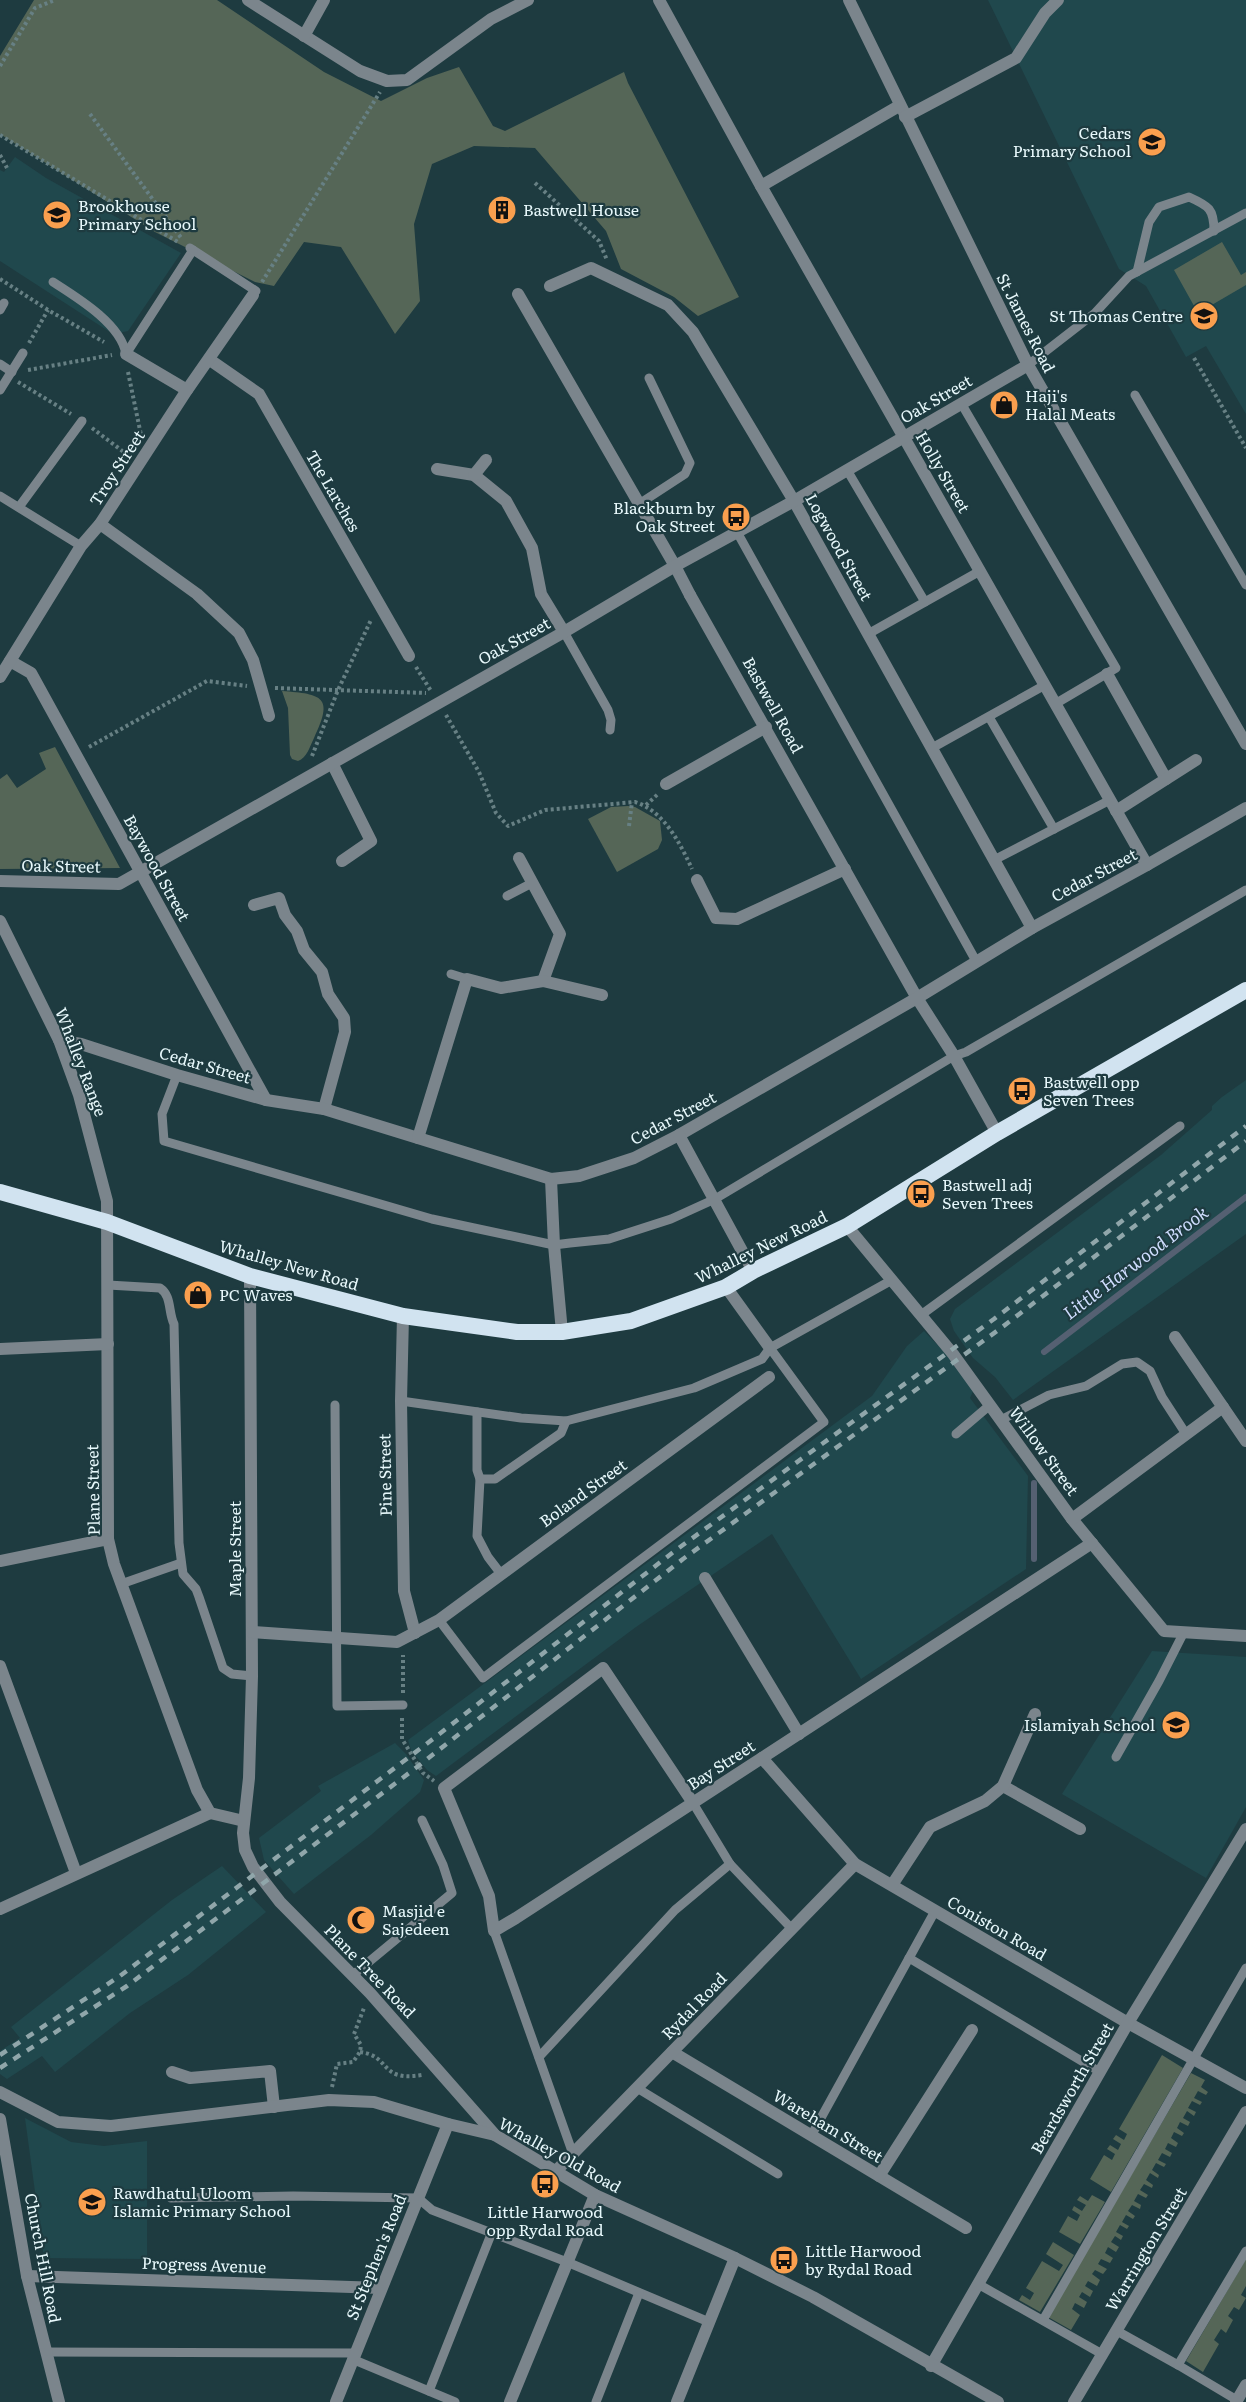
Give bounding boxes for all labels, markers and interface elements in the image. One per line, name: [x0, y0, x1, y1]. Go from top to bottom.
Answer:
place label: Cedars Primary School: [1013, 120, 1131, 162]
school or university icon: Cedars Primary School: [1136, 126, 1168, 158]
place label: Brookhouse Primary School: [78, 193, 196, 235]
building icon: Bastwell House: [486, 194, 518, 226]
place label: Bastwell House: [523, 197, 639, 221]
school or university icon: Brookhouse Primary School: [41, 199, 73, 231]
street label: St James Road: [992, 269, 1062, 377]
school or university icon: St Thomas Centre: [1188, 300, 1220, 332]
place label: St Thomas Centre: [1049, 303, 1183, 327]
street label: Oak Street: [895, 368, 976, 428]
place label: Haji's Halal Meats: [1025, 383, 1115, 425]
shop icon: Haji's Halal Meats: [988, 389, 1020, 421]
street label: Troy Street: [83, 424, 150, 510]
street label: Holly Street: [911, 426, 977, 517]
street label: The Larches: [301, 445, 367, 536]
street label: Logwood Street: [800, 488, 880, 605]
place label: Blackburn by Oak Street: [613, 495, 716, 537]
bus stop icon: Blackburn by Oak Street: [720, 501, 752, 533]
street label: Oak Street: [473, 610, 555, 670]
street label: Bastwell Road: [738, 652, 810, 757]
street label: Baywood Street: [119, 810, 197, 926]
street label: Cedar Street: [1046, 841, 1141, 907]
street label: Oak Street: [21, 852, 102, 878]
street label: Whalley Range: [50, 1004, 114, 1120]
street label: Cedar Street: [157, 1040, 254, 1089]
place label: Bastwell opp Seven Trees: [1043, 1069, 1140, 1111]
bus stop icon: Bastwell opp Seven Trees: [1006, 1075, 1038, 1107]
street label: Cedar Street: [625, 1084, 720, 1150]
place label: Bastwell adj Seven Trees: [942, 1172, 1033, 1214]
bus stop icon: Bastwell adj Seven Trees: [905, 1178, 937, 1210]
water label: Little Harwood Brook: [1057, 1198, 1213, 1325]
street label: Whalley New Road: [690, 1204, 831, 1288]
street label: Whalley New Road: [217, 1233, 362, 1296]
shop icon: PC Waves: [182, 1279, 214, 1311]
place label: PC Waves: [219, 1282, 293, 1306]
street label: Willow Street: [1004, 1401, 1086, 1500]
street label: Pine Street: [371, 1433, 397, 1517]
street label: Plane Street: [79, 1444, 105, 1536]
street label: Boland Street: [534, 1452, 631, 1532]
street label: Maple Street: [222, 1500, 246, 1597]
school or university icon: Islamiyah School: [1160, 1709, 1192, 1741]
place label: Islamiyah School: [1024, 1712, 1155, 1736]
street label: Bay Street: [682, 1733, 760, 1795]
street label: Coniston Road: [943, 1889, 1052, 1966]
place label: Masjid e Sajedeen: [382, 1898, 450, 1940]
mosque icon: Masjid e Sajedeen: [345, 1904, 377, 1936]
street label: Plane Tree Road: [319, 1918, 422, 2023]
street label: Rydal Road: [655, 1966, 732, 2044]
street label: Beardsworth Street: [1024, 2017, 1119, 2158]
street label: Wareham Street: [769, 2083, 889, 2168]
street label: Whalley Old Road: [495, 2110, 626, 2198]
bus stop icon: Little Harwood opp Rydal Road: [529, 2168, 561, 2200]
place label: Rawdhatul Uloom Islamic Primary School: [113, 2180, 291, 2222]
street label: Warrington Street: [1099, 2181, 1192, 2315]
school or university icon: Rawdhatul Uloom Islamic Primary School: [76, 2186, 108, 2218]
street label: St Stephen's Road: [339, 2190, 411, 2323]
street label: Church Hill Road: [20, 2191, 68, 2325]
place label: Little Harwood opp Rydal Road: [486, 2199, 604, 2241]
place label: Little Harwood by Rydal Road: [805, 2238, 921, 2280]
bus stop icon: Little Harwood by Rydal Road: [768, 2244, 800, 2276]
street label: Progress Avenue: [141, 2250, 267, 2278]

